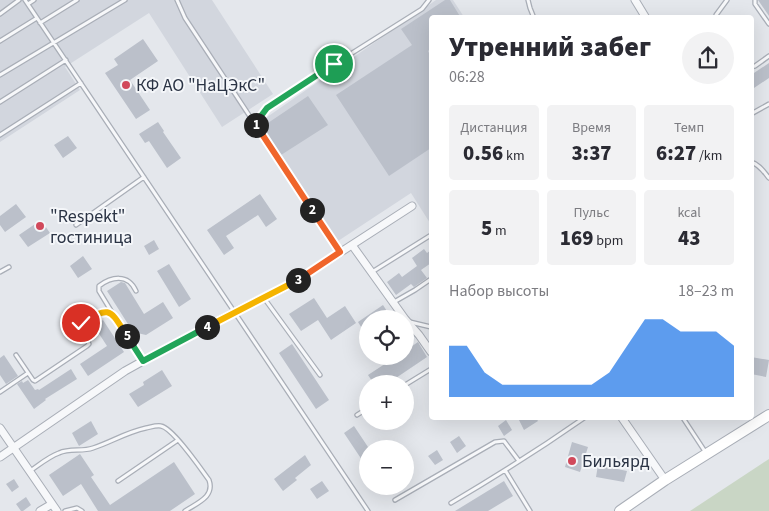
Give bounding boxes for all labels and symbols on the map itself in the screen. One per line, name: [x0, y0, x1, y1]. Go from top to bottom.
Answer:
pin: [313, 43, 355, 85]
place label: КФ АО "НаЦЭкС": [136, 73, 265, 98]
marker: КФ АО "НаЦЭкС": [120, 79, 132, 91]
pin: 1: [244, 112, 268, 138]
pin: 2: [300, 198, 324, 222]
place label: "Respekt" гостиница: [50, 204, 132, 250]
marker: "Respekt" гостиница: [34, 220, 46, 232]
pin: 3: [286, 268, 310, 292]
pin: [60, 302, 102, 344]
pin: 4: [194, 314, 220, 340]
pin: 5: [114, 324, 140, 348]
place label: Бильярд: [582, 449, 650, 474]
marker: Бильярд: [566, 455, 578, 467]

